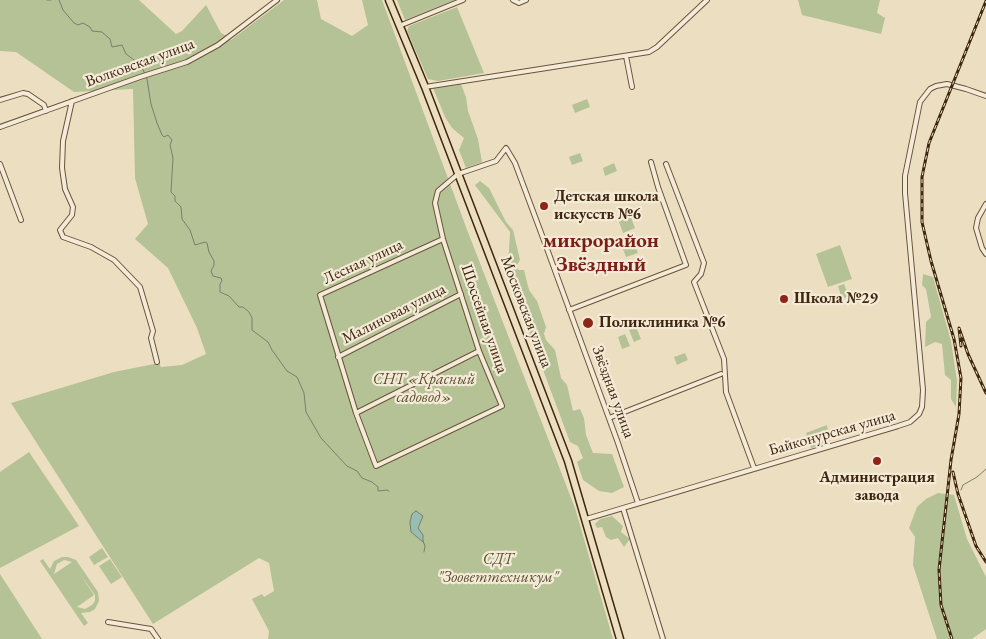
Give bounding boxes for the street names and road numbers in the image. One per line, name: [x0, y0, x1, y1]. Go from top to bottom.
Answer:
street label: Волковская улица: [83, 34, 197, 92]
street label: Лесная улица: [320, 235, 406, 289]
street label: Московская улица: [496, 253, 556, 371]
street label: Шоссейная улица: [456, 262, 512, 376]
street label: Малиновая улица: [339, 280, 449, 348]
street label: Звёздная улица: [587, 343, 639, 441]
street label: Байконурская улица: [766, 406, 898, 460]

